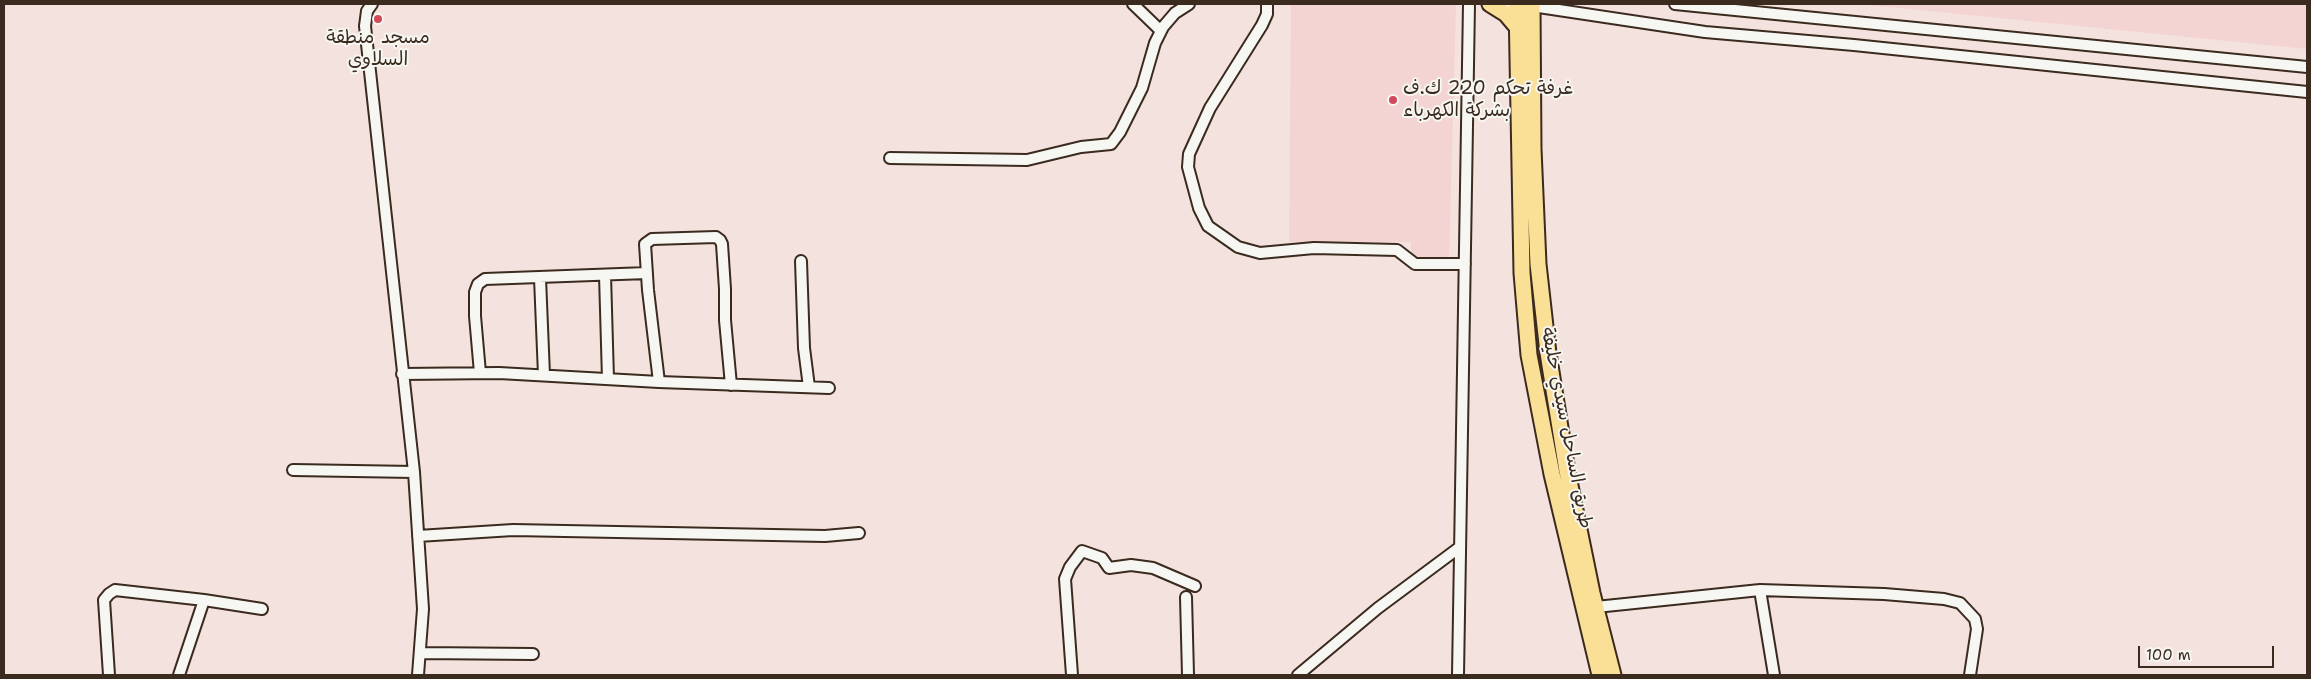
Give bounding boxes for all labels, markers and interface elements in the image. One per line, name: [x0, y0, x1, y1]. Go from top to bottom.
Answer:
marker: مسجد منطقة السلاوي: [372, 13, 384, 25]
place label: مسجد منطقة السلاوي: [326, 27, 430, 71]
place label: غرفة تحكم 220 ك.ف بشركة الكهرباء: [1403, 78, 1573, 122]
marker: غرفة تحكم 220 ك.ف بشركة الكهرباء: [1387, 94, 1399, 106]
street label: طريق الساحل سيدي خليفة: [1535, 325, 1597, 531]
scale bar: [2141, 636, 2277, 668]
text: 100 m: [2146, 645, 2191, 665]

